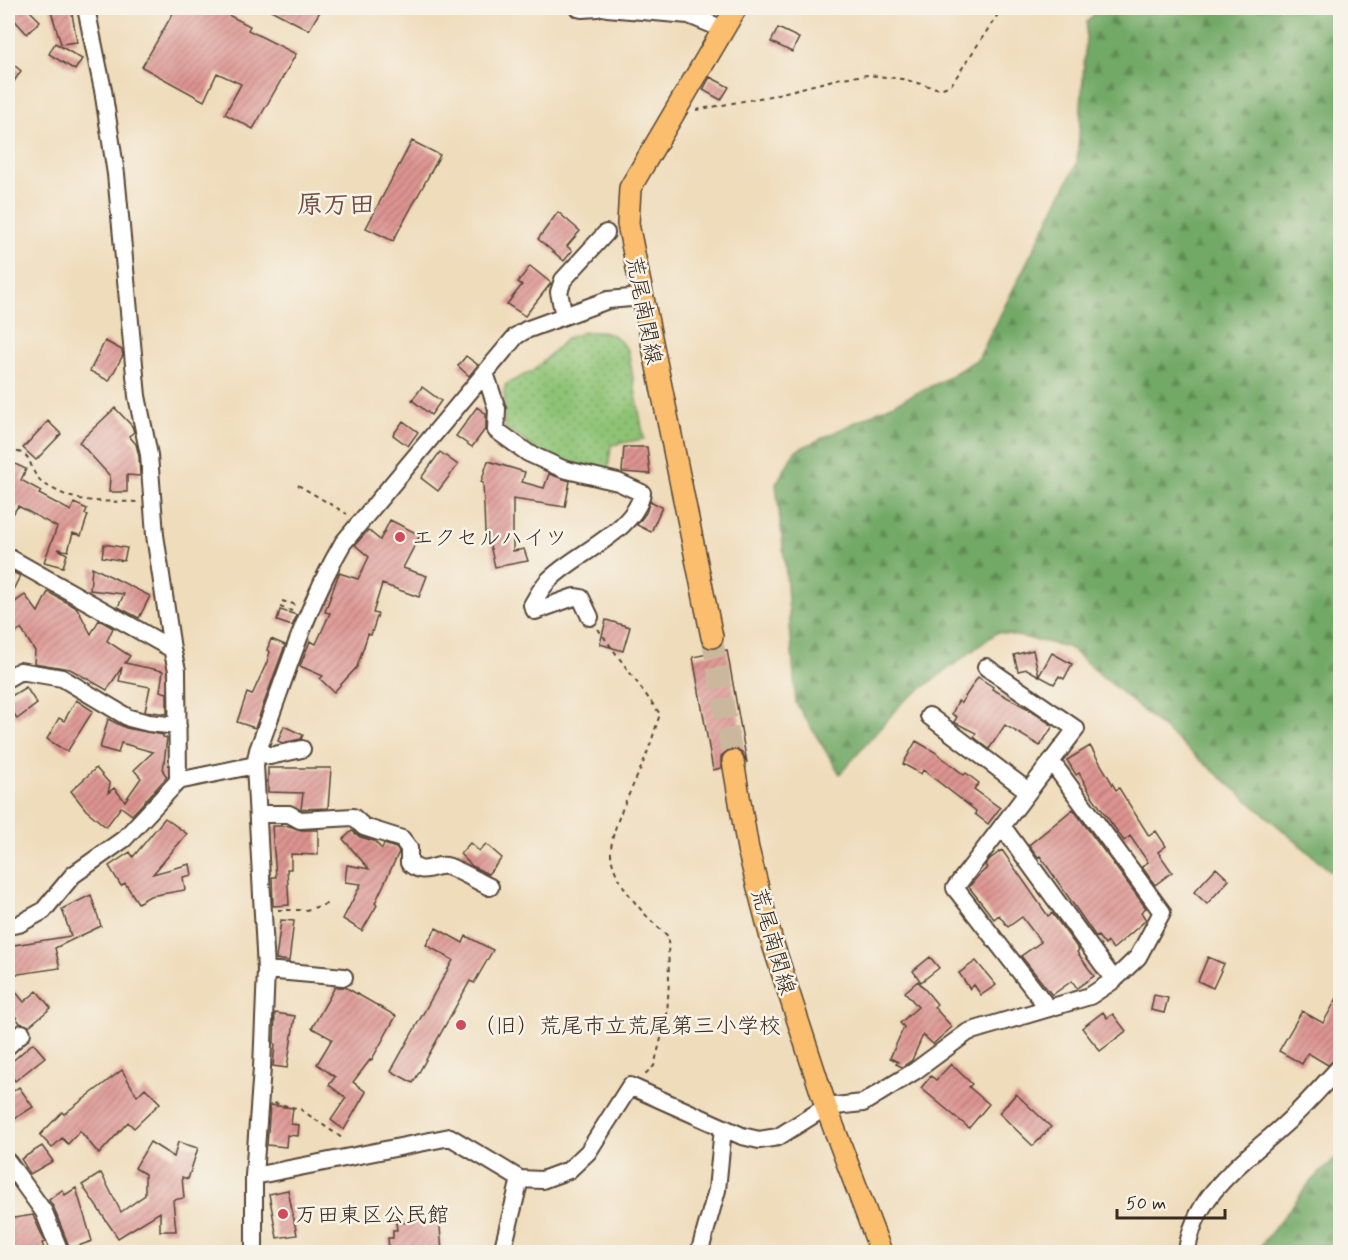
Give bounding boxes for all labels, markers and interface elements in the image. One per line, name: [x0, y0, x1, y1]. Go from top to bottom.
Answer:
district label: 原万田: [297, 189, 375, 223]
street label: 荒尾南関線: [619, 254, 667, 367]
place label: エクセルハイツ: [412, 525, 567, 553]
marker: エクセルハイツ: [393, 530, 407, 544]
street label: 荒尾南関線: [743, 885, 801, 998]
place label: （旧）荒尾市立荒尾第三小学校: [473, 1013, 781, 1041]
marker: （旧）荒尾市立荒尾第三小学校: [454, 1018, 468, 1032]
scale bar: [1117, 1182, 1225, 1220]
text: 50 m: [1126, 1192, 1166, 1216]
place label: 万田東区公民館: [295, 1202, 449, 1230]
marker: 万田東区公民館: [276, 1207, 290, 1221]

